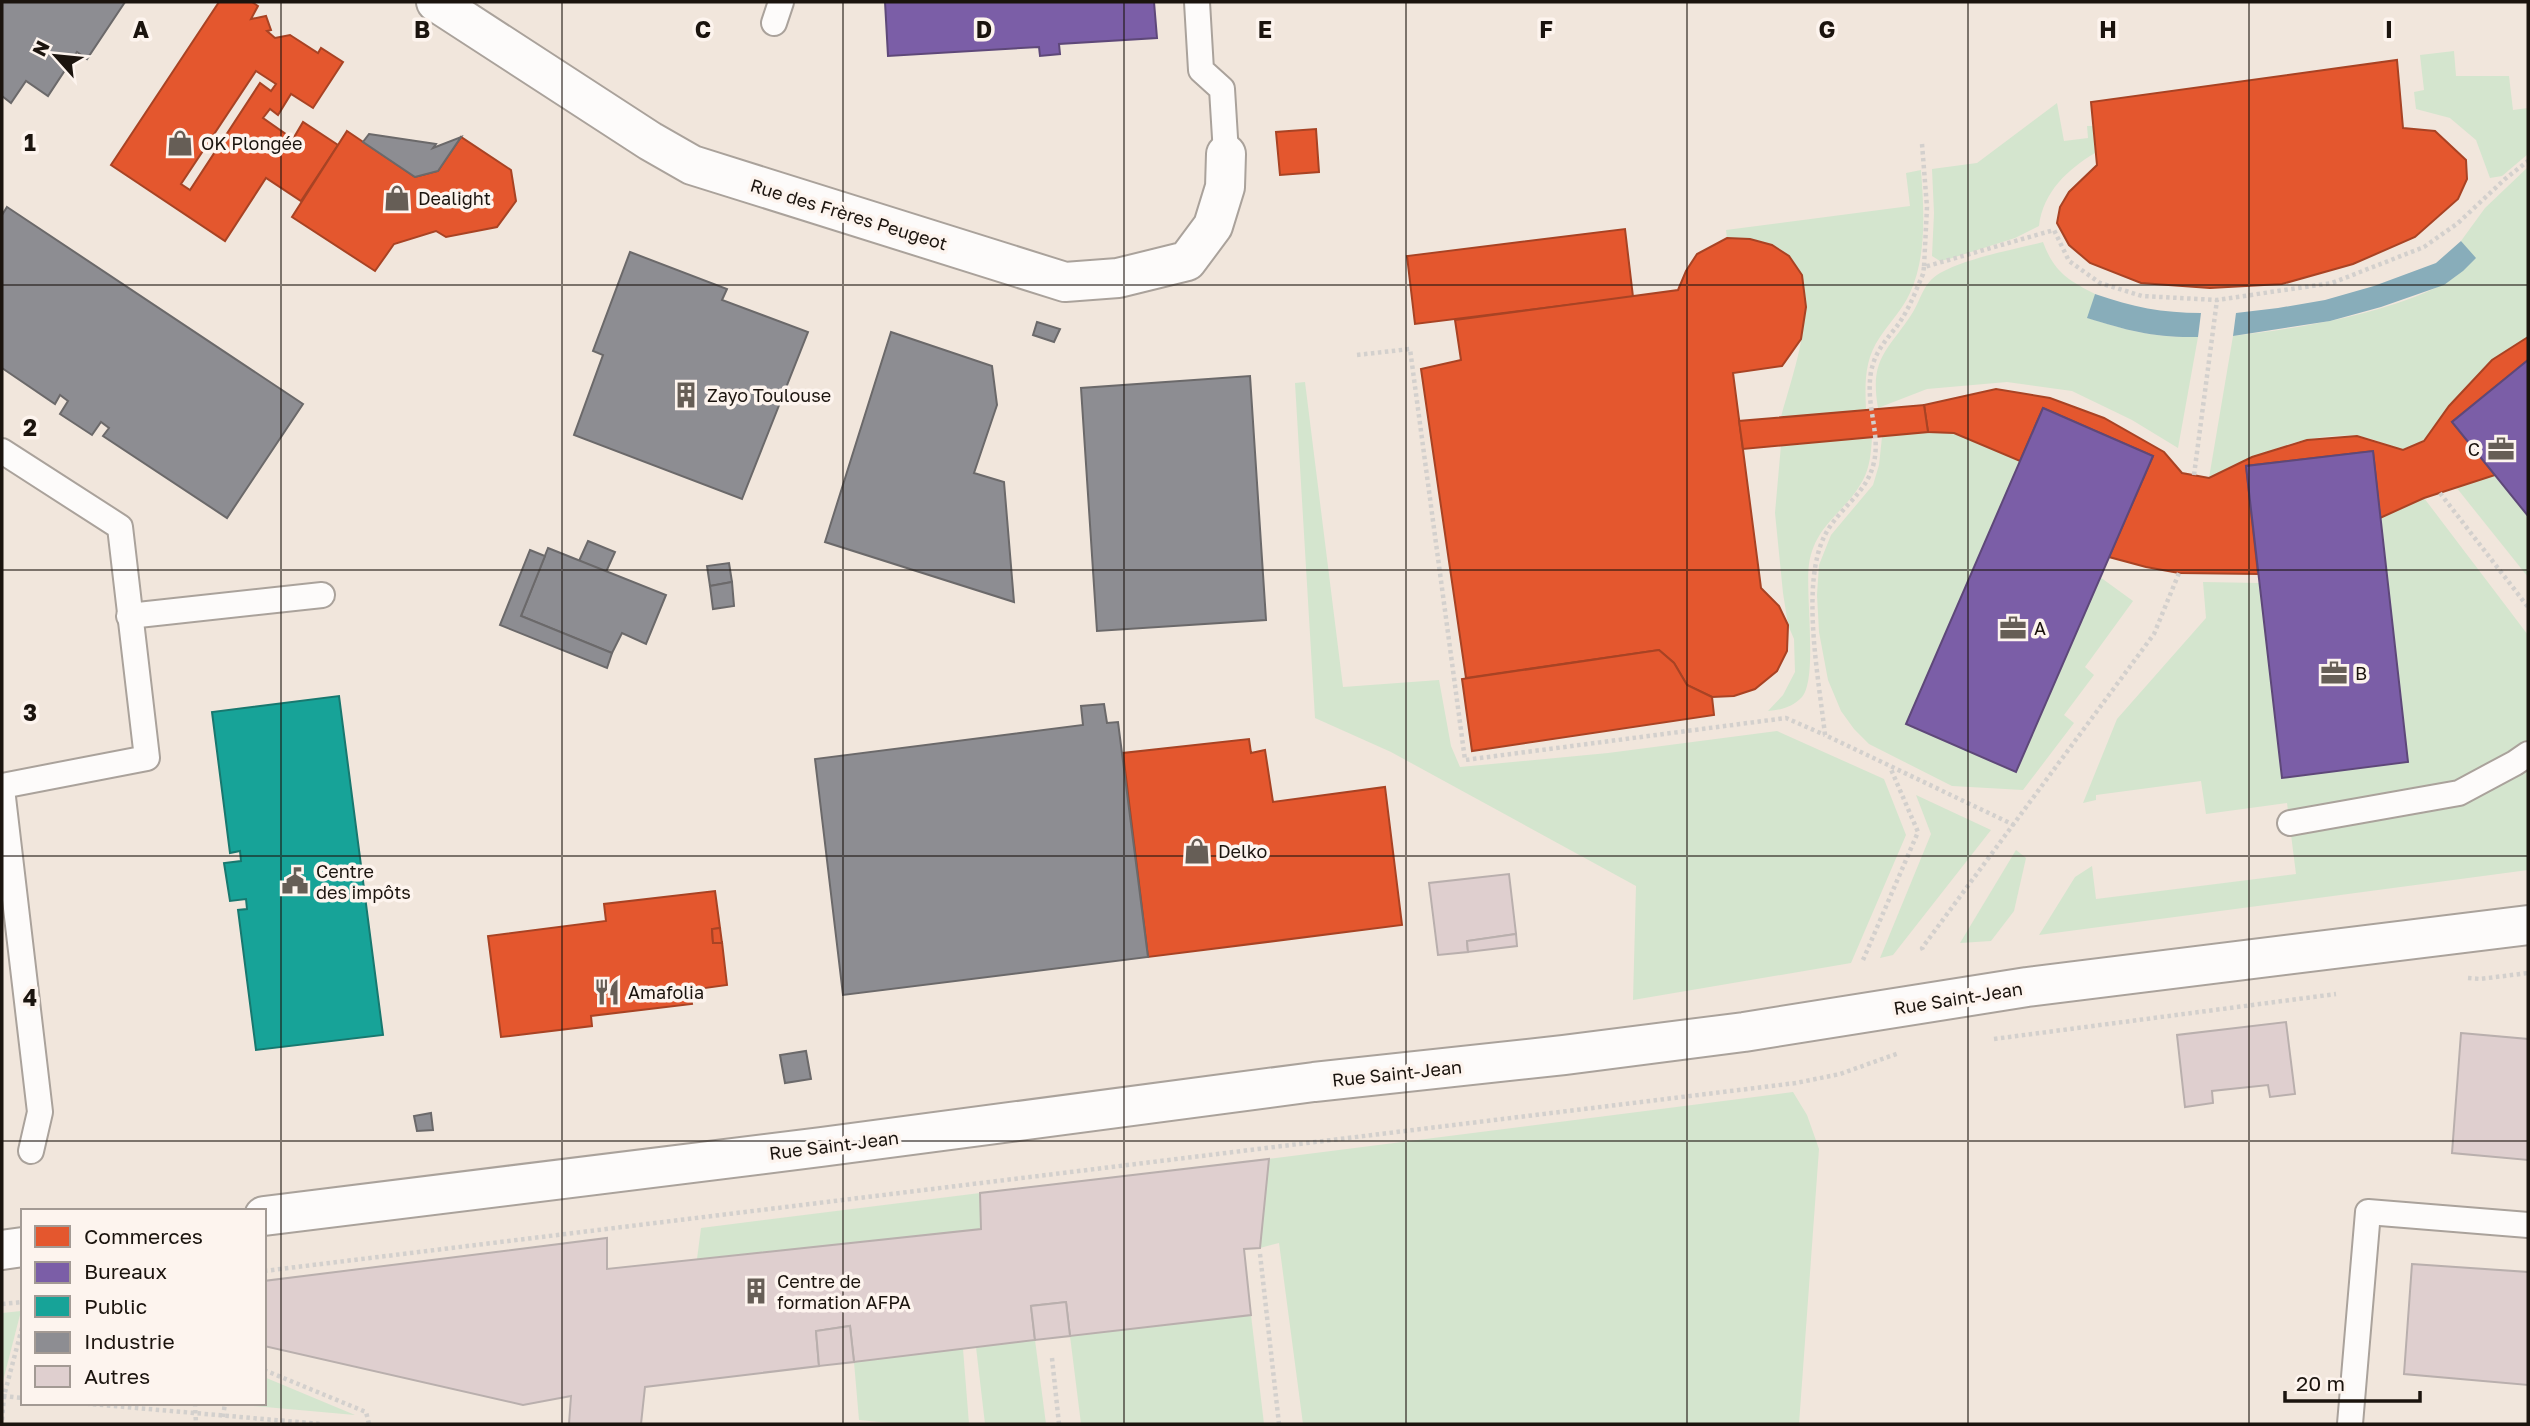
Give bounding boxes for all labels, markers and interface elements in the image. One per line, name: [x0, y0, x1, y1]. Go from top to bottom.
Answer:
text: A: [133, 15, 150, 43]
text: B: [414, 15, 430, 43]
text: C: [695, 15, 711, 43]
text: D: [976, 15, 992, 43]
text: E: [1258, 15, 1272, 43]
text: F: [1539, 15, 1553, 43]
text: G: [1819, 15, 1835, 43]
text: H: [2099, 15, 2117, 43]
text: I: [2385, 15, 2393, 43]
north arrow: [21, 21, 91, 91]
text: N: [27, 36, 54, 60]
text: 1: [24, 128, 36, 156]
shop icon: OK Plongée: [165, 128, 195, 158]
place label: OK Plongée: [201, 132, 302, 154]
street label: Rue des Frères Peugeot: [748, 174, 950, 254]
shop icon: Dealight: [382, 183, 412, 213]
place label: Dealight: [418, 187, 491, 209]
building icon: Zayo Toulouse: [671, 380, 701, 410]
place label: Zayo Toulouse: [707, 384, 831, 406]
text: 2: [23, 413, 37, 441]
office icon: C: [2486, 434, 2516, 464]
place label: C: [2468, 438, 2480, 460]
office icon: A: [1998, 613, 2028, 643]
place label: A: [2034, 617, 2046, 639]
office icon: B: [2319, 658, 2349, 688]
place label: B: [2355, 662, 2367, 684]
text: 3: [23, 698, 37, 726]
shop icon: Delko: [1182, 836, 1212, 866]
place label: Delko: [1218, 840, 1267, 862]
place label: Centre des impôts: [316, 860, 411, 903]
public building icon: Centre des impôts: [280, 866, 310, 896]
restaurant icon: Amafolia: [592, 977, 622, 1007]
street label: Rue Saint-Jean: [1892, 977, 2024, 1019]
place label: Amafolia: [628, 981, 704, 1003]
text: 4: [23, 983, 37, 1011]
street label: Rue Saint-Jean: [1331, 1055, 1463, 1091]
street label: Rue Saint-Jean: [768, 1126, 900, 1164]
legend: [21, 1209, 266, 1405]
text: Commerces: [84, 1223, 203, 1249]
text: Bureaux: [84, 1258, 168, 1284]
place label: Centre de formation AFPA: [777, 1270, 911, 1313]
building icon: Centre de formation AFPA: [741, 1276, 771, 1306]
text: Public: [84, 1293, 147, 1319]
text: Industrie: [84, 1328, 175, 1354]
scale bar: [2285, 1360, 2420, 1404]
text: Autres: [84, 1363, 150, 1389]
text: 20 m: [2296, 1370, 2345, 1396]

